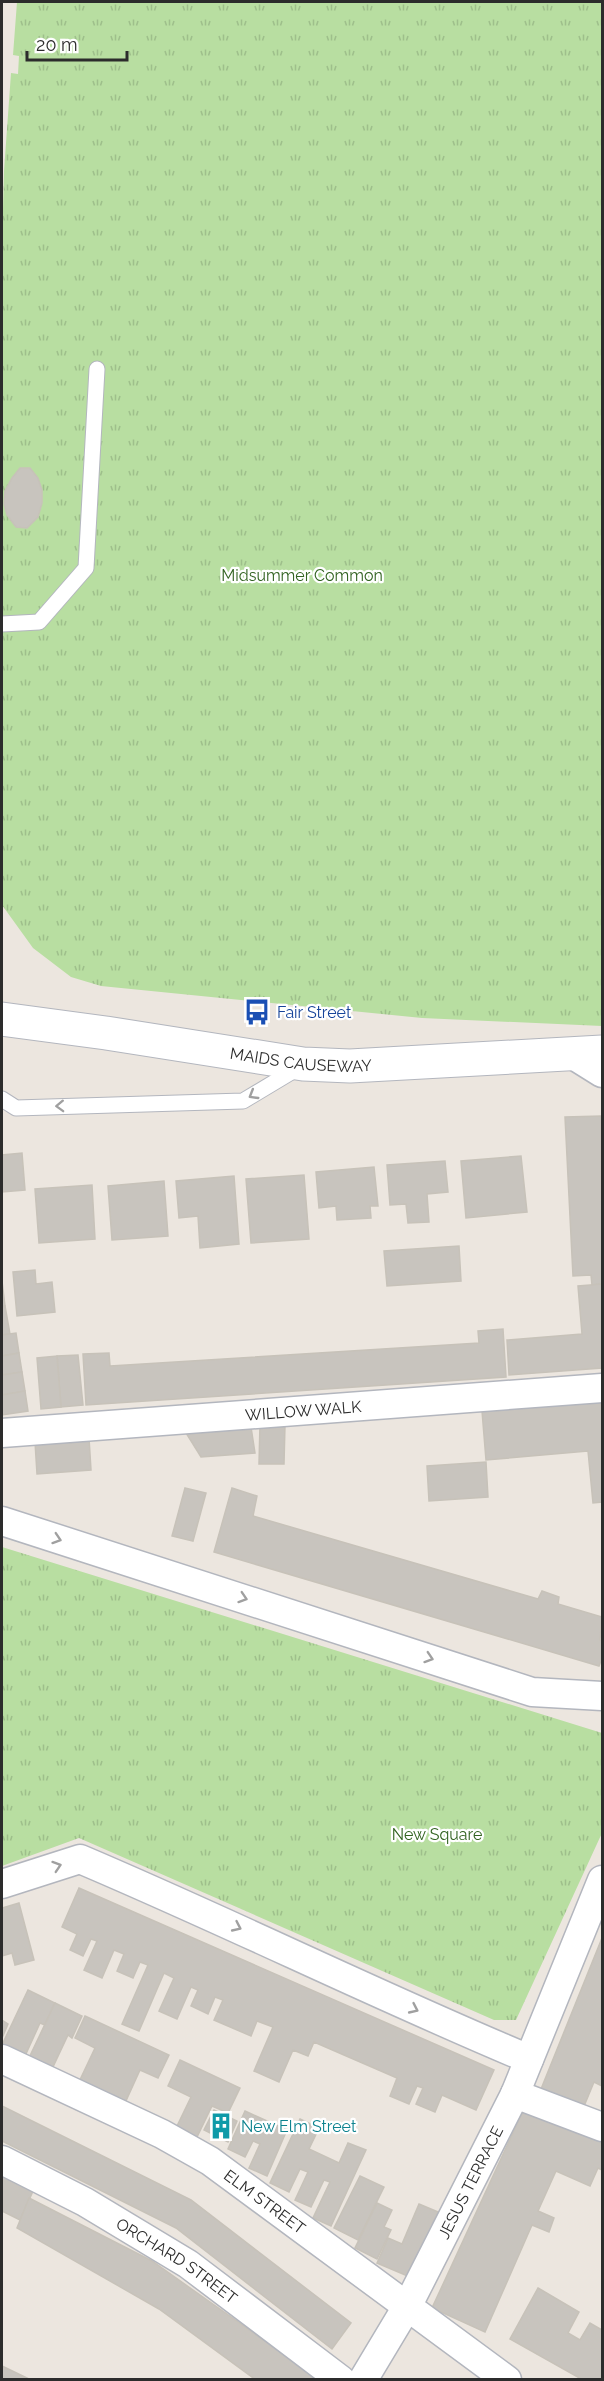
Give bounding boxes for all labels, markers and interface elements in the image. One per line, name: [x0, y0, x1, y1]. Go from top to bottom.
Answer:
scale bar: [27, 24, 128, 62]
text: 20 m: [36, 34, 78, 55]
park label: Midsummer Common: [221, 566, 383, 585]
bus stop icon: Fair Street: [242, 997, 272, 1027]
place label: Fair Street: [277, 1003, 352, 1022]
street label: MAIDS CAUSEWAY: [229, 1043, 373, 1076]
one-way arrow: [249, 1087, 259, 1099]
one-way arrow: [56, 1100, 65, 1113]
street label: WILLOW WALK: [244, 1397, 363, 1424]
one-way arrow: [51, 1532, 62, 1544]
one-way arrow: [237, 1591, 248, 1603]
one-way arrow: [423, 1651, 434, 1663]
park label: New Square: [392, 1825, 482, 1844]
one-way arrow: [51, 1861, 62, 1873]
one-way arrow: [230, 1920, 241, 1932]
one-way arrow: [407, 2001, 418, 2013]
building icon: New Elm Street: [206, 2111, 236, 2141]
place label: New Elm Street: [241, 2117, 357, 2136]
street label: JESUS TERRACE: [434, 2122, 507, 2242]
street label: ELM STREET: [220, 2165, 310, 2238]
street label: ORCHARD STREET: [113, 2214, 241, 2308]

